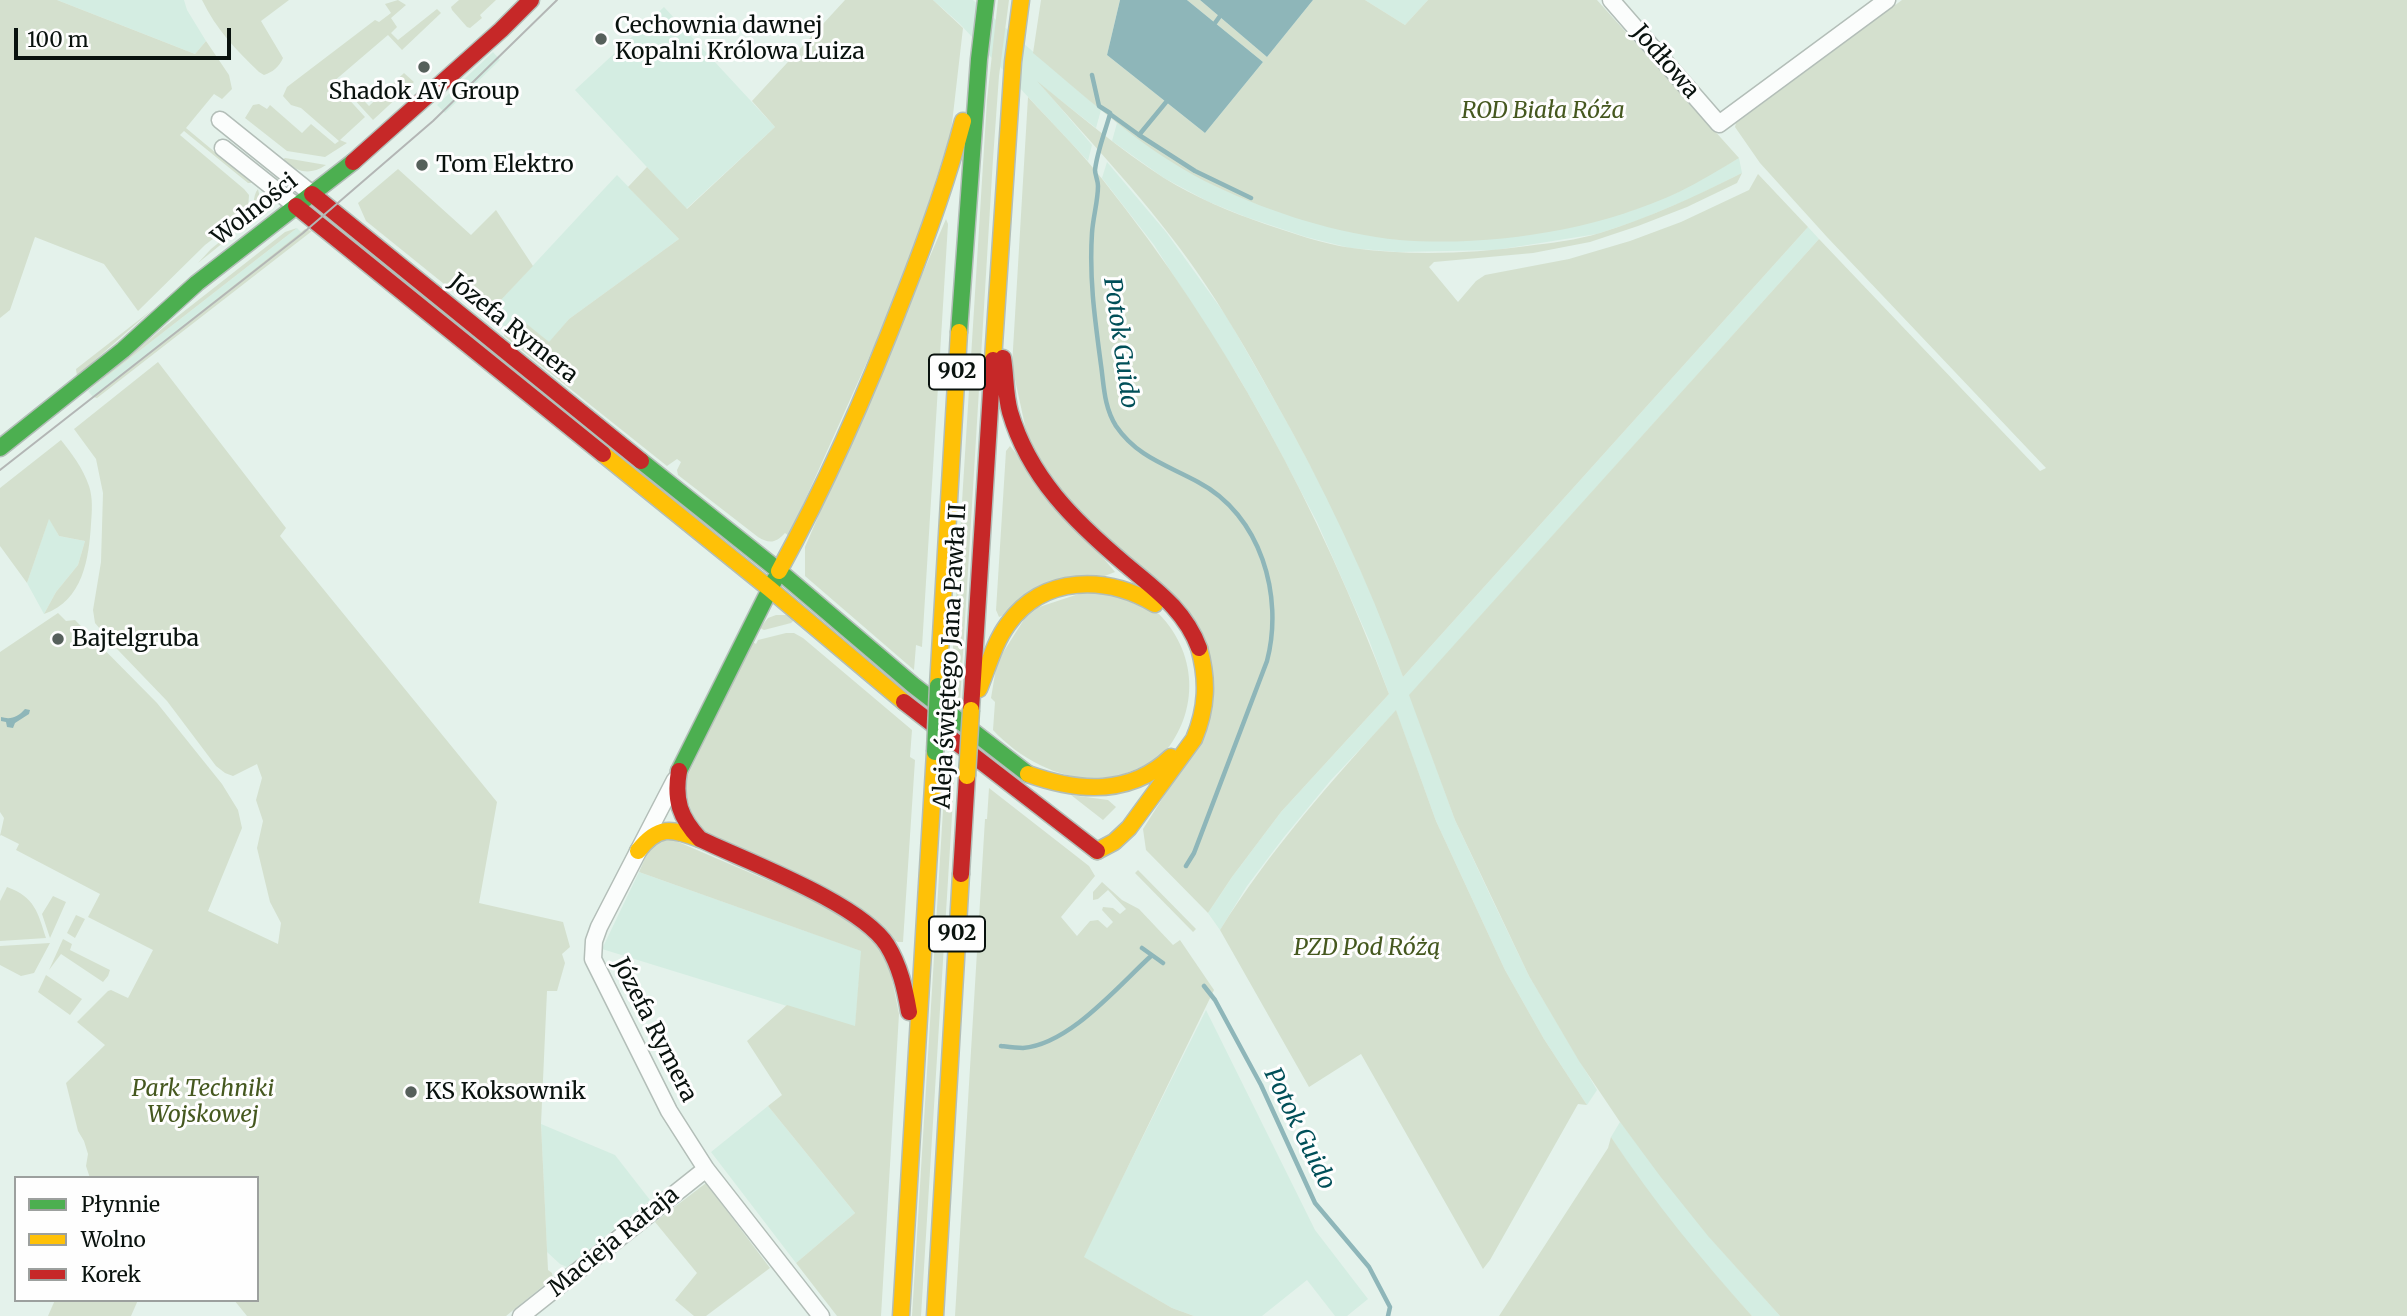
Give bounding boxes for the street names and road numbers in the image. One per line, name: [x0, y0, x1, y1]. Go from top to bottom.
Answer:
street label: Jodłowa: [1625, 19, 1705, 105]
street label: Wolności: [207, 168, 303, 252]
street label: Józefa Rymera: [443, 268, 583, 390]
road number: 902: [929, 354, 985, 390]
street label: Aleja świętego Jana Pawła II: [929, 502, 973, 810]
road number: 902: [929, 916, 985, 951]
street label: Józefa Rymera: [606, 953, 702, 1107]
street label: Macieja Rataja: [543, 1181, 685, 1303]

